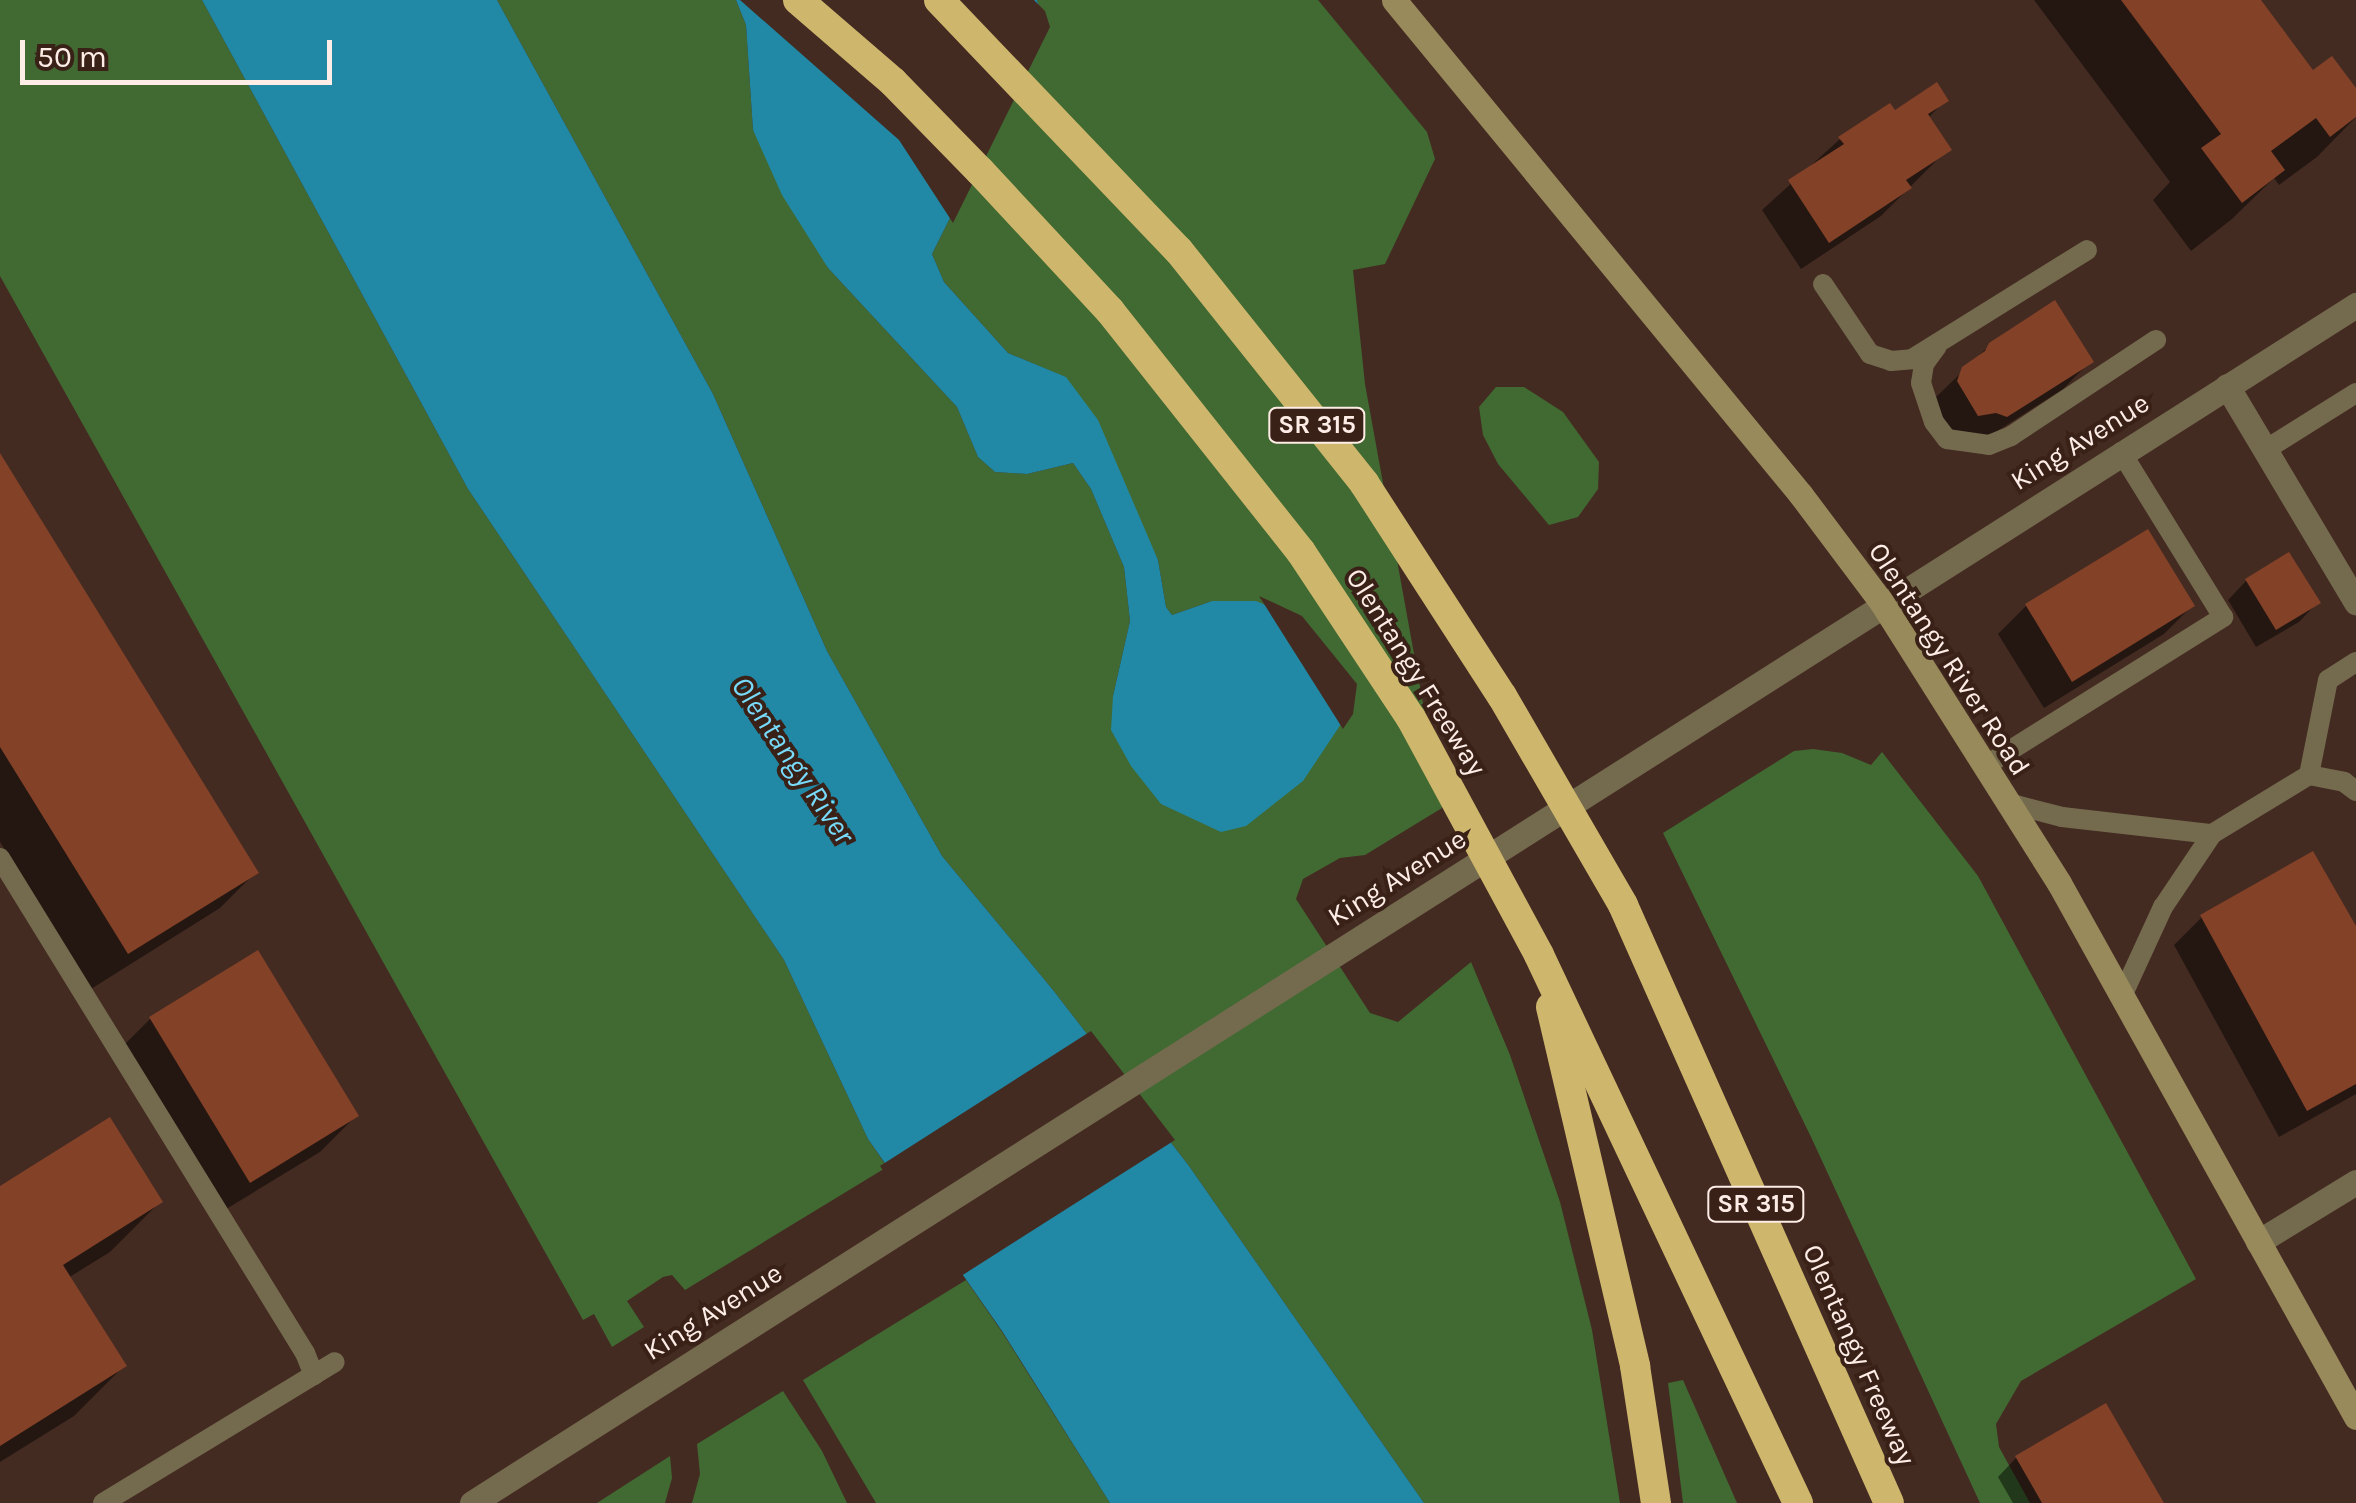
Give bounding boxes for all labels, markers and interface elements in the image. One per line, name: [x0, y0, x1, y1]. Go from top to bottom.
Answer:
scale bar: [25, 20, 338, 82]
text: 50 m: [37, 39, 107, 75]
street label: King Avenue: [2005, 386, 2155, 498]
road number: SR 315: [1267, 405, 1367, 445]
street label: Olentangy River Road: [1861, 536, 2037, 782]
street label: Olentangy Freeway: [1339, 562, 1493, 782]
water label: Olentangy River: [724, 669, 862, 851]
street label: King Avenue: [1322, 822, 1472, 934]
road number: SR 315: [1706, 1184, 1806, 1224]
street label: Olentangy Freeway: [1795, 1239, 1923, 1471]
street label: King Avenue: [638, 1256, 788, 1368]

